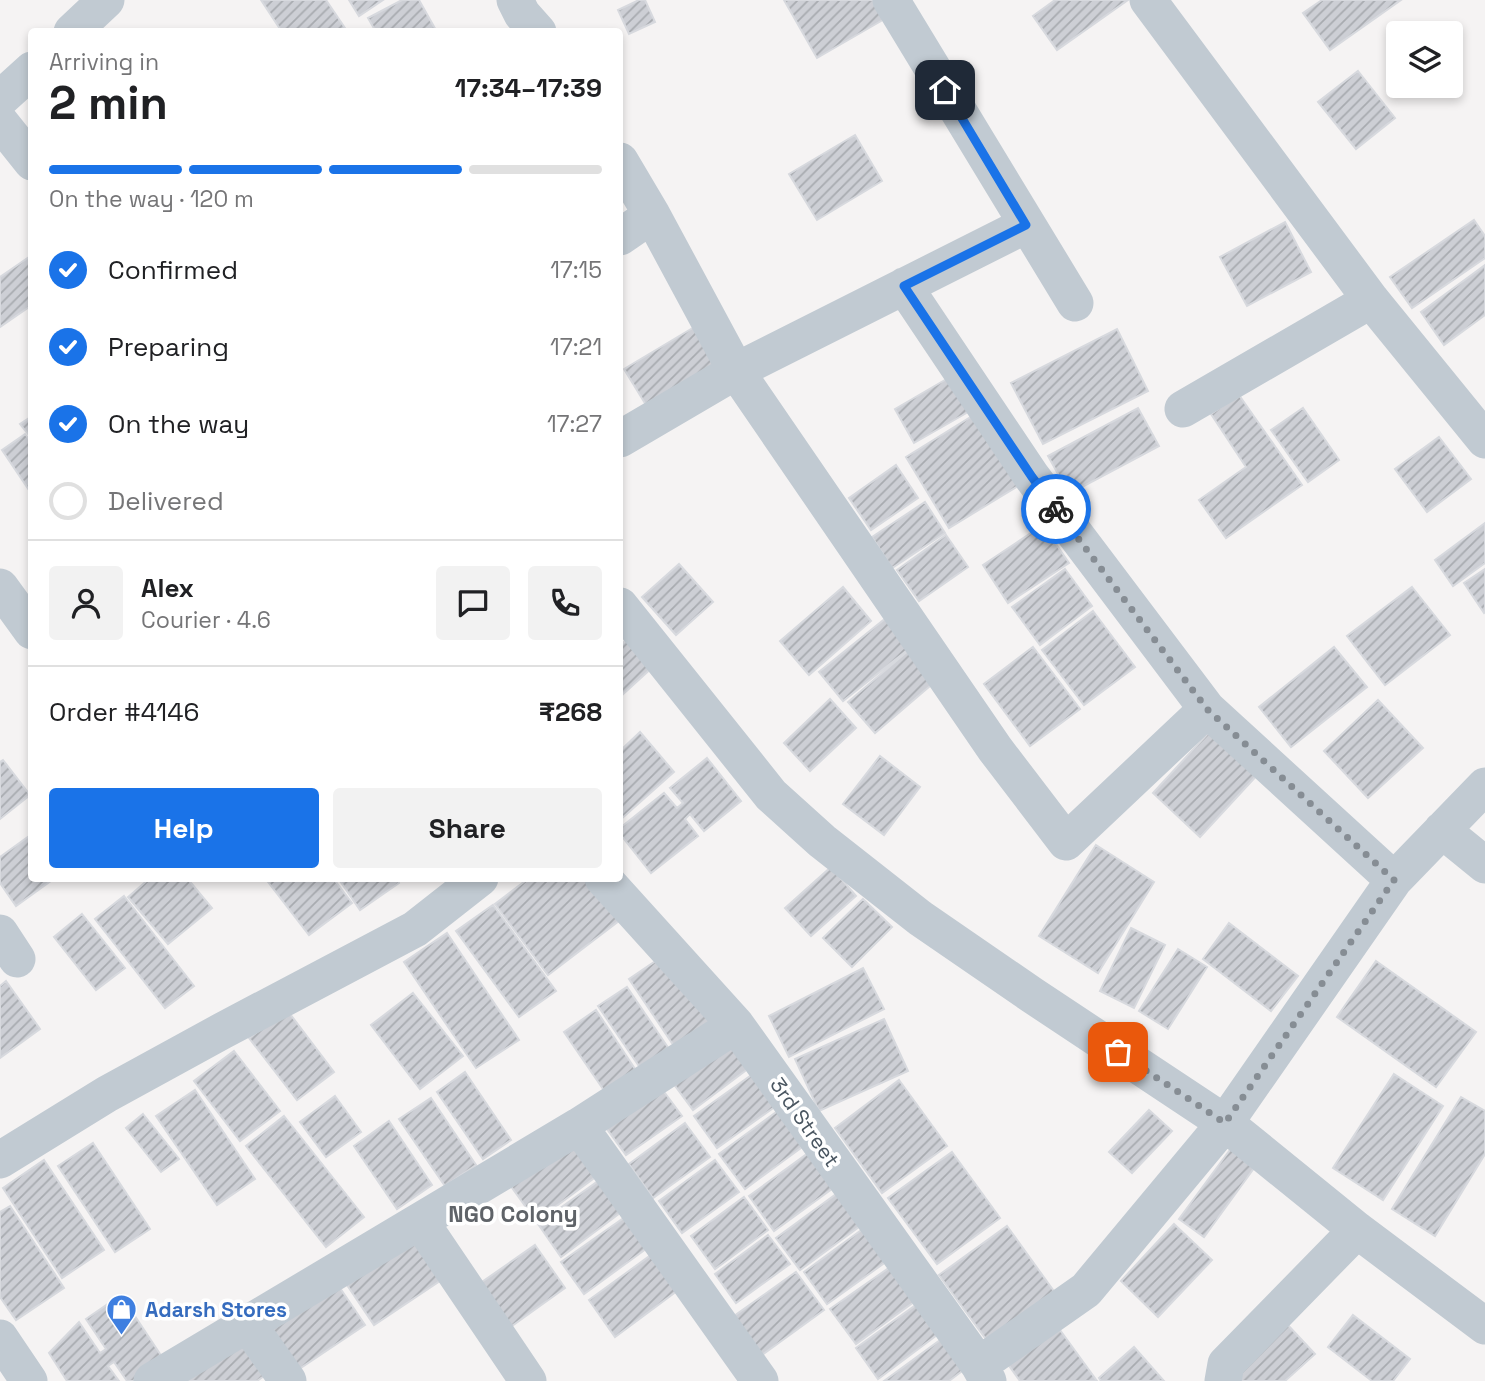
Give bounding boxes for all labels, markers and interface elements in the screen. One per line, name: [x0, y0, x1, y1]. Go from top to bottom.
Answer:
map controls: [1386, 21, 1463, 98]
button: layers: [1386, 21, 1463, 98]
text: Arriving in: [49, 47, 159, 77]
pin: [915, 60, 975, 120]
text: 17:34–17:39: [455, 71, 602, 105]
icon: home: [926, 71, 964, 109]
text: 2 min: [49, 74, 168, 132]
text: On the way · 120 m: [49, 184, 254, 214]
icon: check: [49, 251, 87, 289]
text: Confirmed: [108, 253, 238, 287]
text: 17:15: [550, 255, 602, 285]
icon: check: [49, 328, 87, 366]
text: Preparing: [108, 330, 229, 364]
text: 17:21: [550, 332, 602, 362]
icon: check: [49, 405, 87, 443]
text: On the way: [108, 407, 249, 441]
text: 17:27: [547, 409, 602, 439]
courier: [1021, 474, 1091, 544]
text: Delivered: [108, 484, 224, 518]
icon: bike: [1037, 490, 1075, 528]
button: person: [49, 566, 123, 640]
button: chat: [436, 566, 510, 640]
button: phone: [528, 566, 602, 640]
text: Alex: [141, 571, 194, 605]
text: Courier · 4.6: [141, 605, 271, 635]
text: Order #4146: [49, 695, 199, 729]
text: ₹268: [539, 695, 602, 729]
button: Help: [49, 788, 319, 868]
button: Share: [333, 788, 602, 868]
pin: [1088, 1022, 1148, 1082]
icon: bag: [1099, 1033, 1137, 1071]
street label: 3rd Street: [764, 1072, 846, 1172]
district label: NGO Colony: [448, 1199, 578, 1229]
shop icon: Adarsh Stores: [105, 1292, 139, 1336]
place label: Adarsh Stores: [145, 1296, 287, 1323]

